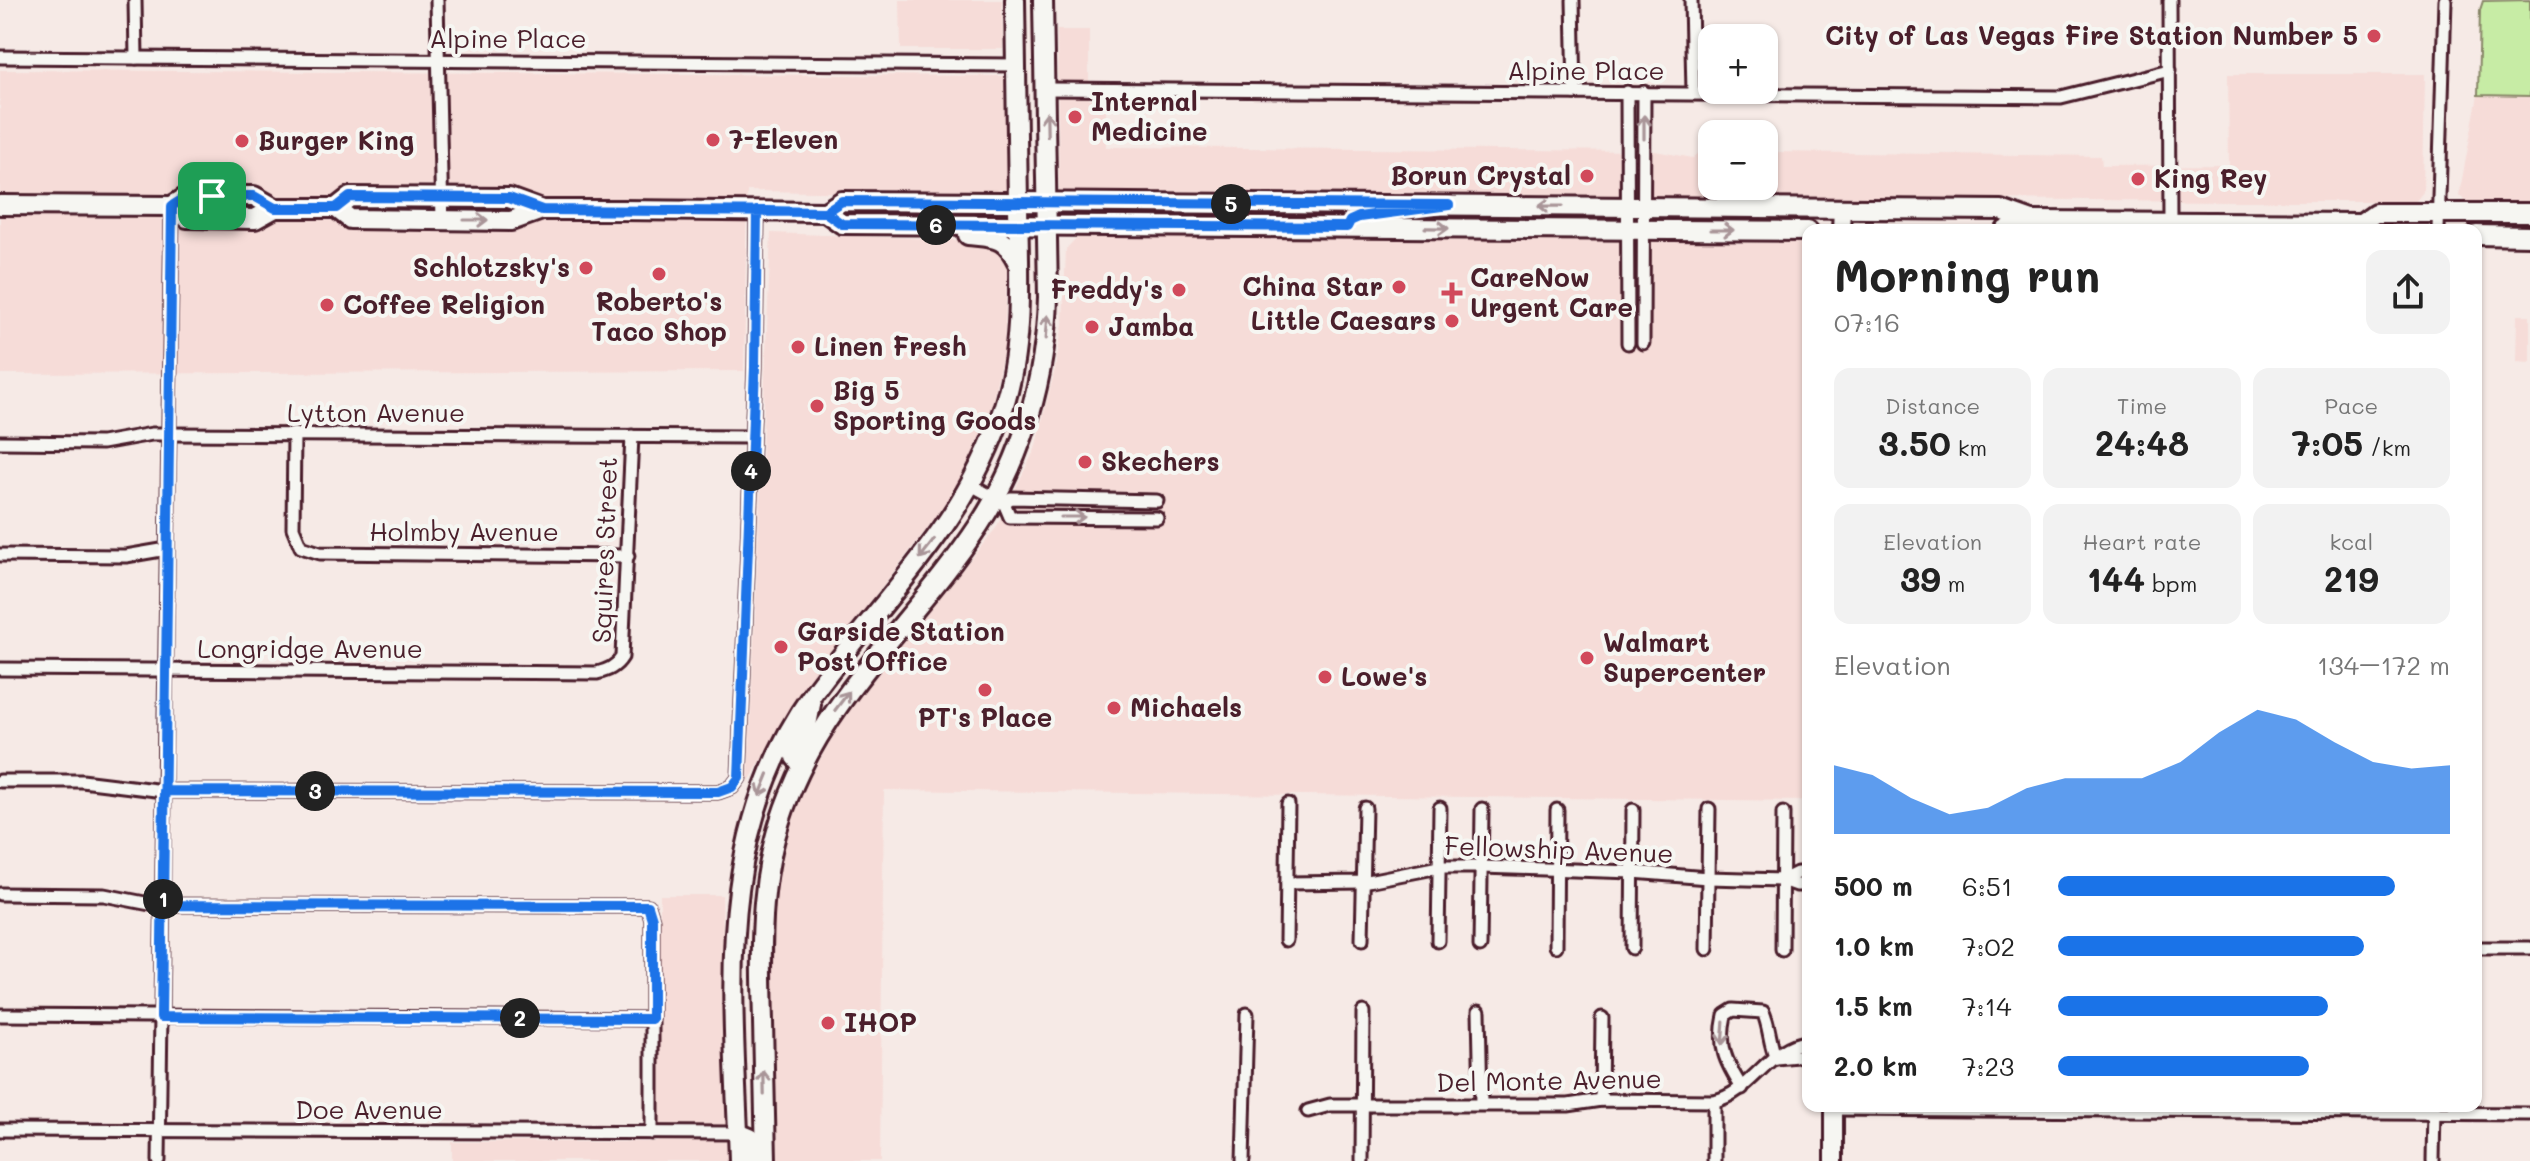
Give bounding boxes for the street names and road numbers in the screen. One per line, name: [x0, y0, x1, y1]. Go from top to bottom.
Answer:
street label: Alpine Place: [429, 21, 587, 55]
street label: Alpine Place: [1507, 53, 1665, 87]
street label: Lytton Avenue: [287, 395, 465, 429]
street label: Squires Street: [584, 456, 624, 644]
street label: Holmby Avenue: [369, 514, 559, 548]
street label: Longridge Avenue: [197, 631, 423, 665]
street label: Fellowship Avenue: [1444, 828, 1674, 870]
street label: Del Monte Avenue: [1436, 1061, 1662, 1099]
street label: Doe Avenue: [295, 1092, 443, 1126]

